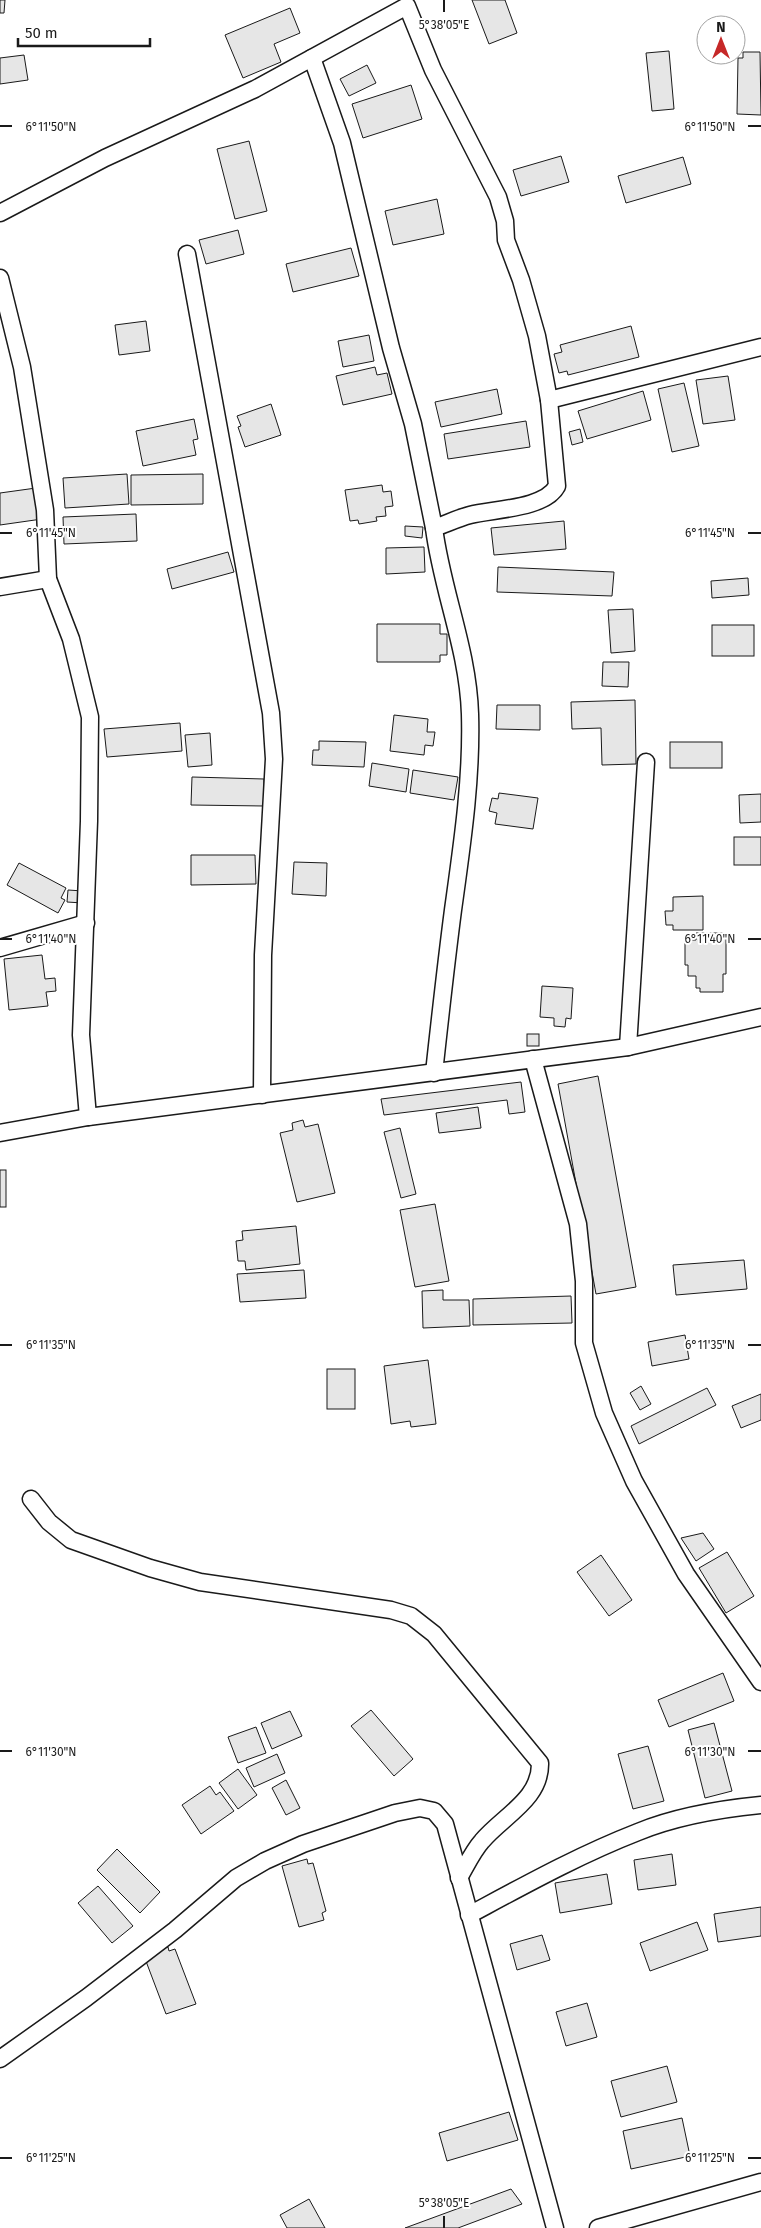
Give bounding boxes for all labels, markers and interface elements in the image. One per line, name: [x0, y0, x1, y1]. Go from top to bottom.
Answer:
scale bar: [18, 15, 150, 47]
north arrow: [696, 15, 746, 65]
text: 5°38'05"E: [419, 18, 469, 32]
text: N: [716, 19, 726, 36]
text: 50 m: [25, 24, 58, 42]
text: 6°11'50"N: [26, 120, 76, 134]
text: 6°11'50"N: [685, 120, 735, 134]
text: 6°11'45"N: [26, 526, 76, 540]
text: 6°11'45"N: [685, 526, 735, 540]
text: 6°11'40"N: [26, 932, 76, 946]
text: 6°11'40"N: [685, 932, 735, 946]
text: 6°11'35"N: [26, 1338, 76, 1352]
text: 6°11'35"N: [685, 1338, 735, 1352]
text: 6°11'30"N: [26, 1745, 76, 1759]
text: 6°11'30"N: [685, 1745, 735, 1759]
text: 6°11'25"N: [26, 2151, 76, 2165]
text: 6°11'25"N: [685, 2151, 735, 2165]
text: 5°38'05"E: [419, 2196, 469, 2210]

